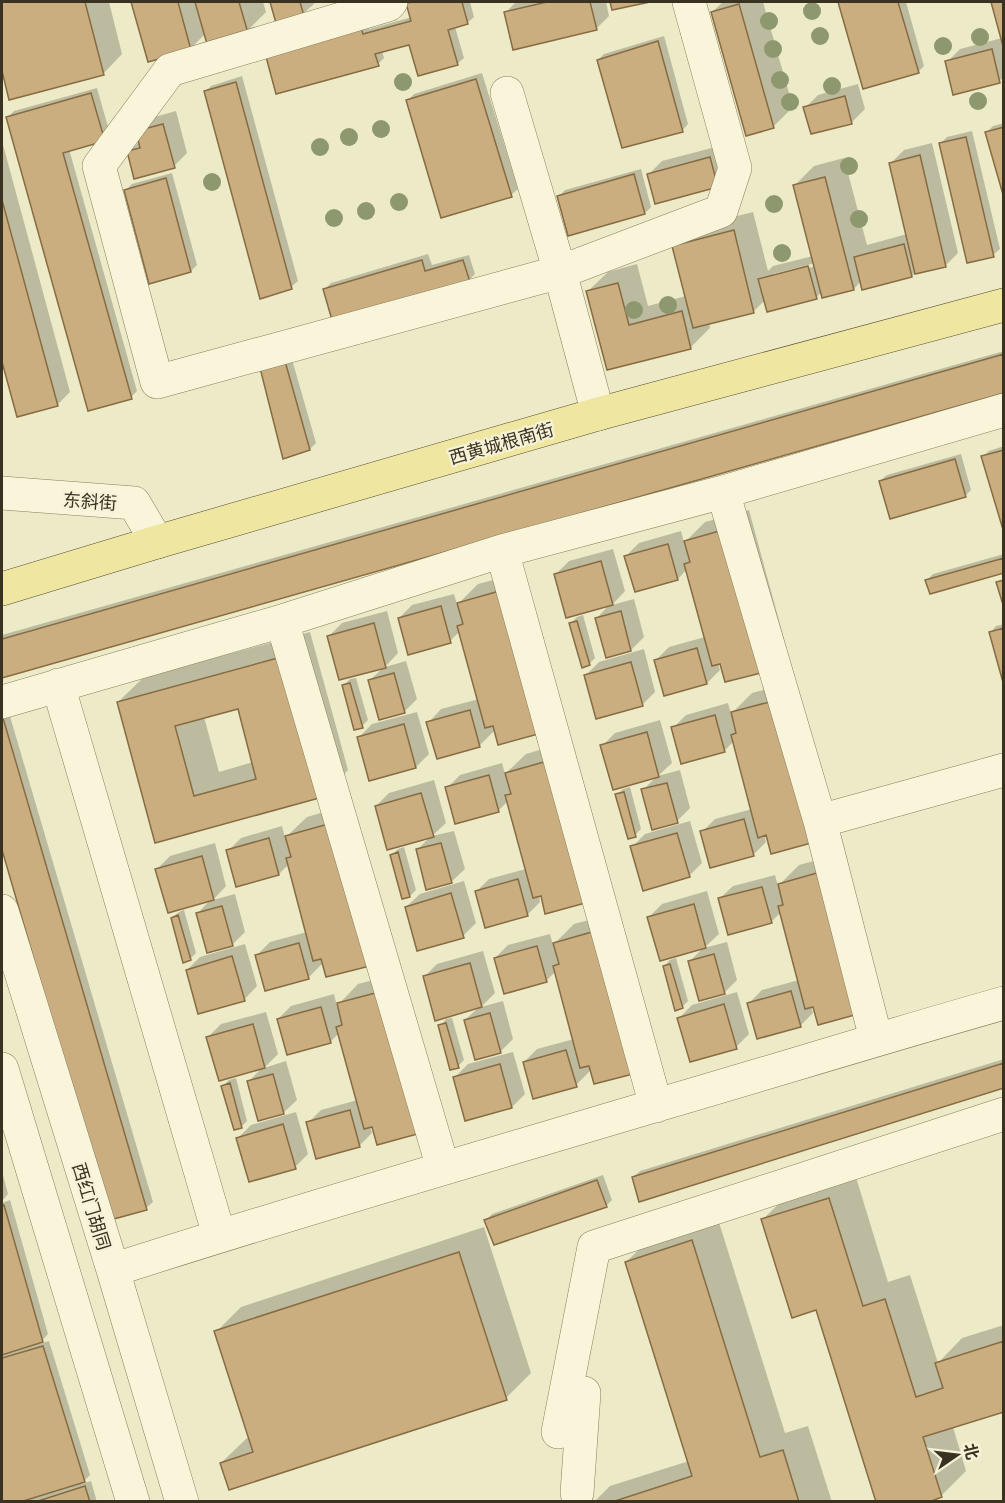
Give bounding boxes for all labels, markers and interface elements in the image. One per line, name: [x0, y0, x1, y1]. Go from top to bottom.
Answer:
street label: 西黄城根南街: [446, 415, 556, 469]
street label: 东斜街: [62, 485, 118, 515]
street label: 西红门胡同: [67, 1159, 119, 1253]
north arrow: [927, 1425, 987, 1485]
text: 北: [959, 1440, 986, 1462]

